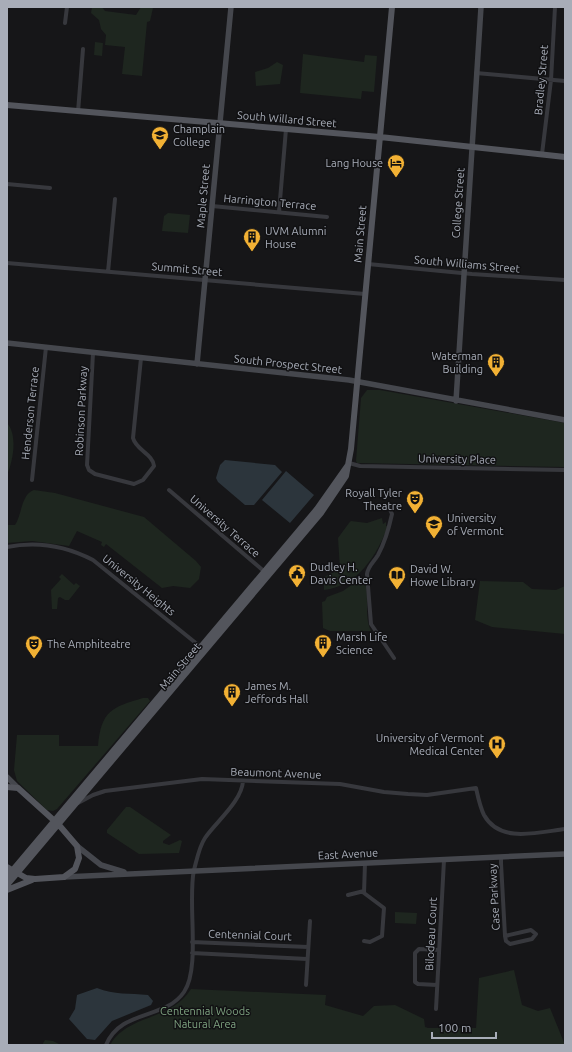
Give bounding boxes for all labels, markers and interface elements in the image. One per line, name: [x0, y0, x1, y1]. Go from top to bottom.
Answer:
street label: Bradley Street: [532, 44, 550, 116]
street label: South Willard Street: [237, 109, 338, 129]
place label: Champlain College: [173, 123, 225, 148]
school or university icon: Champlain College: [150, 125, 170, 150]
hotel icon: Lang House: [386, 153, 406, 178]
place label: Lang House: [325, 157, 383, 169]
street label: Maple Street: [194, 163, 212, 228]
street label: College Street: [450, 167, 466, 239]
street label: Harrington Terrace: [223, 192, 317, 212]
street label: Main Street: [352, 204, 369, 263]
place label: UVM Alumni House: [265, 225, 326, 250]
building icon: UVM Alumni House: [242, 227, 262, 252]
street label: South Williams Street: [414, 253, 521, 275]
street label: Summit Street: [151, 260, 224, 278]
place label: Waterman Building: [431, 350, 483, 375]
street label: South Prospect Street: [233, 352, 343, 376]
building icon: Waterman Building: [486, 352, 506, 377]
street label: Robinson Parkway: [73, 365, 89, 456]
street label: Henderson Terrace: [19, 366, 41, 460]
street label: University Place: [418, 452, 496, 466]
place label: Royall Tyler Theatre: [345, 487, 403, 512]
theatre icon: Royall Tyler Theatre: [405, 489, 425, 514]
street label: University Terrace: [188, 492, 262, 560]
place label: University of Vermont: [447, 512, 504, 537]
school or university icon: University of Vermont: [424, 514, 444, 539]
street label: University Heights: [100, 552, 178, 618]
place label: Dudley H. Davis Center: [310, 561, 373, 586]
public building icon: Dudley H. Davis Center: [287, 563, 307, 588]
place label: David W. Howe Library: [410, 563, 476, 588]
library icon: David W. Howe Library: [387, 565, 407, 590]
place label: Marsh Life Science: [336, 631, 387, 656]
building icon: Marsh Life Science: [313, 633, 333, 658]
theatre icon: The Amphiteatre: [24, 634, 44, 659]
place label: The Amphiteatre: [47, 638, 131, 650]
street label: Main Street: [157, 640, 203, 692]
place label: James M. Jeffords Hall: [245, 680, 308, 705]
building icon: James M. Jeffords Hall: [222, 682, 242, 707]
place label: University of Vermont Medical Center: [376, 732, 485, 757]
hospital icon: University of Vermont Medical Center: [487, 734, 507, 759]
street label: Beaumont Avenue: [230, 765, 322, 781]
street label: East Avenue: [317, 846, 379, 862]
street label: Case Parkway: [486, 862, 502, 931]
street label: Bilodeau Court: [423, 896, 439, 971]
street label: Centennial Court: [208, 928, 293, 942]
park label: Centennial Woods Natural Area: [160, 1005, 250, 1030]
scale bar: [432, 1014, 496, 1040]
text: 100 m: [438, 1021, 471, 1034]

